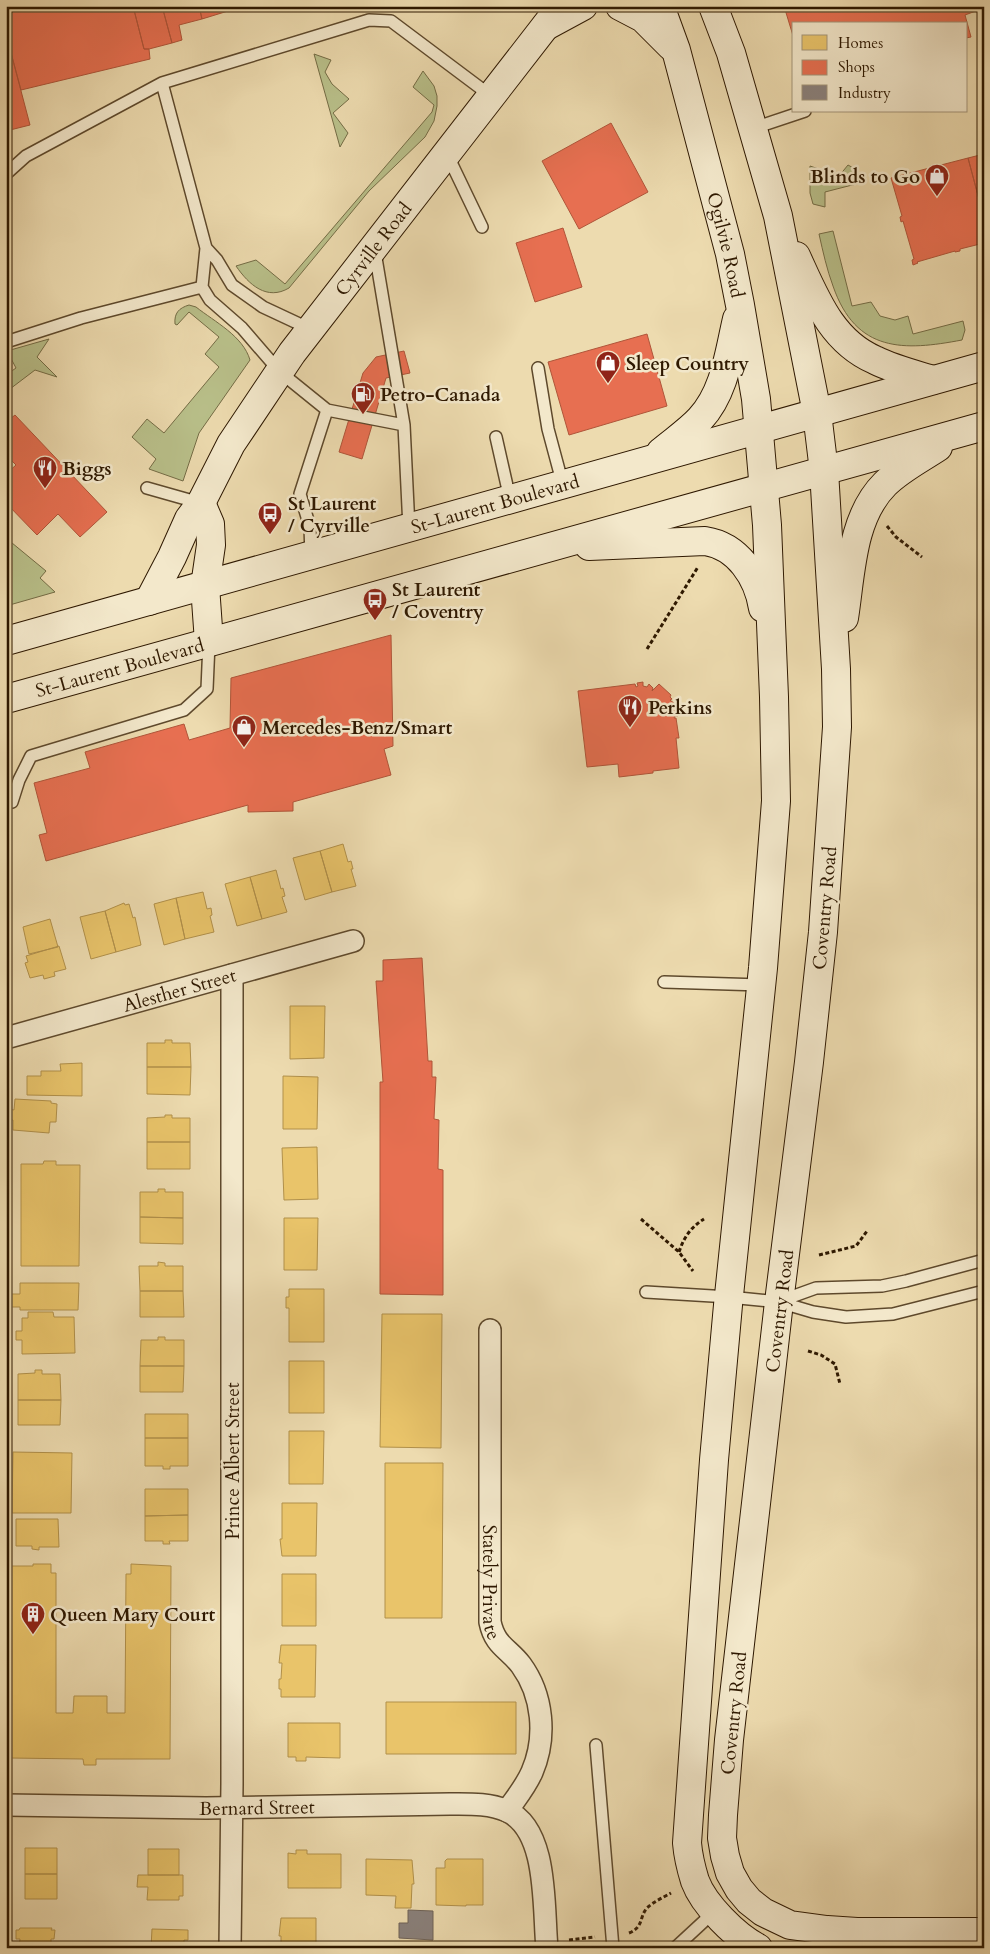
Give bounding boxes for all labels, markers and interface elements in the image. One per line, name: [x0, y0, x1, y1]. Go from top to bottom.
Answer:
legend: [792, 22, 968, 112]
text: Homes: [838, 33, 883, 53]
text: Shops: [838, 57, 875, 77]
text: Industry: [838, 83, 891, 103]
shop icon: Blinds to Go: [924, 163, 950, 197]
place label: Blinds to Go: [810, 164, 920, 190]
street label: Ogilvie Road: [700, 189, 750, 300]
street label: Cyrville Road: [329, 197, 418, 301]
shop icon: Sleep Country: [595, 350, 621, 384]
place label: Sleep Country: [626, 351, 749, 377]
fuel station icon: Petro-Canada: [350, 381, 376, 415]
place label: Petro-Canada: [380, 382, 501, 408]
restaurant icon: Biggs: [32, 455, 58, 489]
place label: Biggs: [62, 456, 112, 482]
street label: St-Laurent Boulevard: [408, 468, 582, 540]
place label: St Laurent / Cyrville: [288, 491, 377, 539]
bus stop icon: St Laurent / Cyrville: [257, 501, 283, 535]
place label: St Laurent / Coventry: [392, 577, 484, 625]
bus stop icon: St Laurent / Coventry: [362, 587, 388, 621]
street label: St-Laurent Boulevard: [33, 632, 207, 704]
restaurant icon: Perkins: [617, 694, 643, 728]
place label: Perkins: [648, 695, 712, 721]
shop icon: Mercedes-Benz/Smart: [231, 714, 257, 748]
place label: Mercedes-Benz/Smart: [262, 715, 452, 741]
street label: Coventry Road: [807, 845, 843, 971]
street label: Alesther Street: [120, 962, 239, 1019]
street label: Coventry Road: [760, 1248, 800, 1374]
street label: Prince Albert Street: [220, 1382, 246, 1540]
street label: Stately Private: [476, 1525, 507, 1644]
building icon: Queen Mary Court: [20, 1601, 46, 1635]
place label: Queen Mary Court: [50, 1602, 216, 1628]
street label: Coventry Road: [715, 1650, 753, 1776]
street label: Bernard Street: [199, 1794, 315, 1822]

